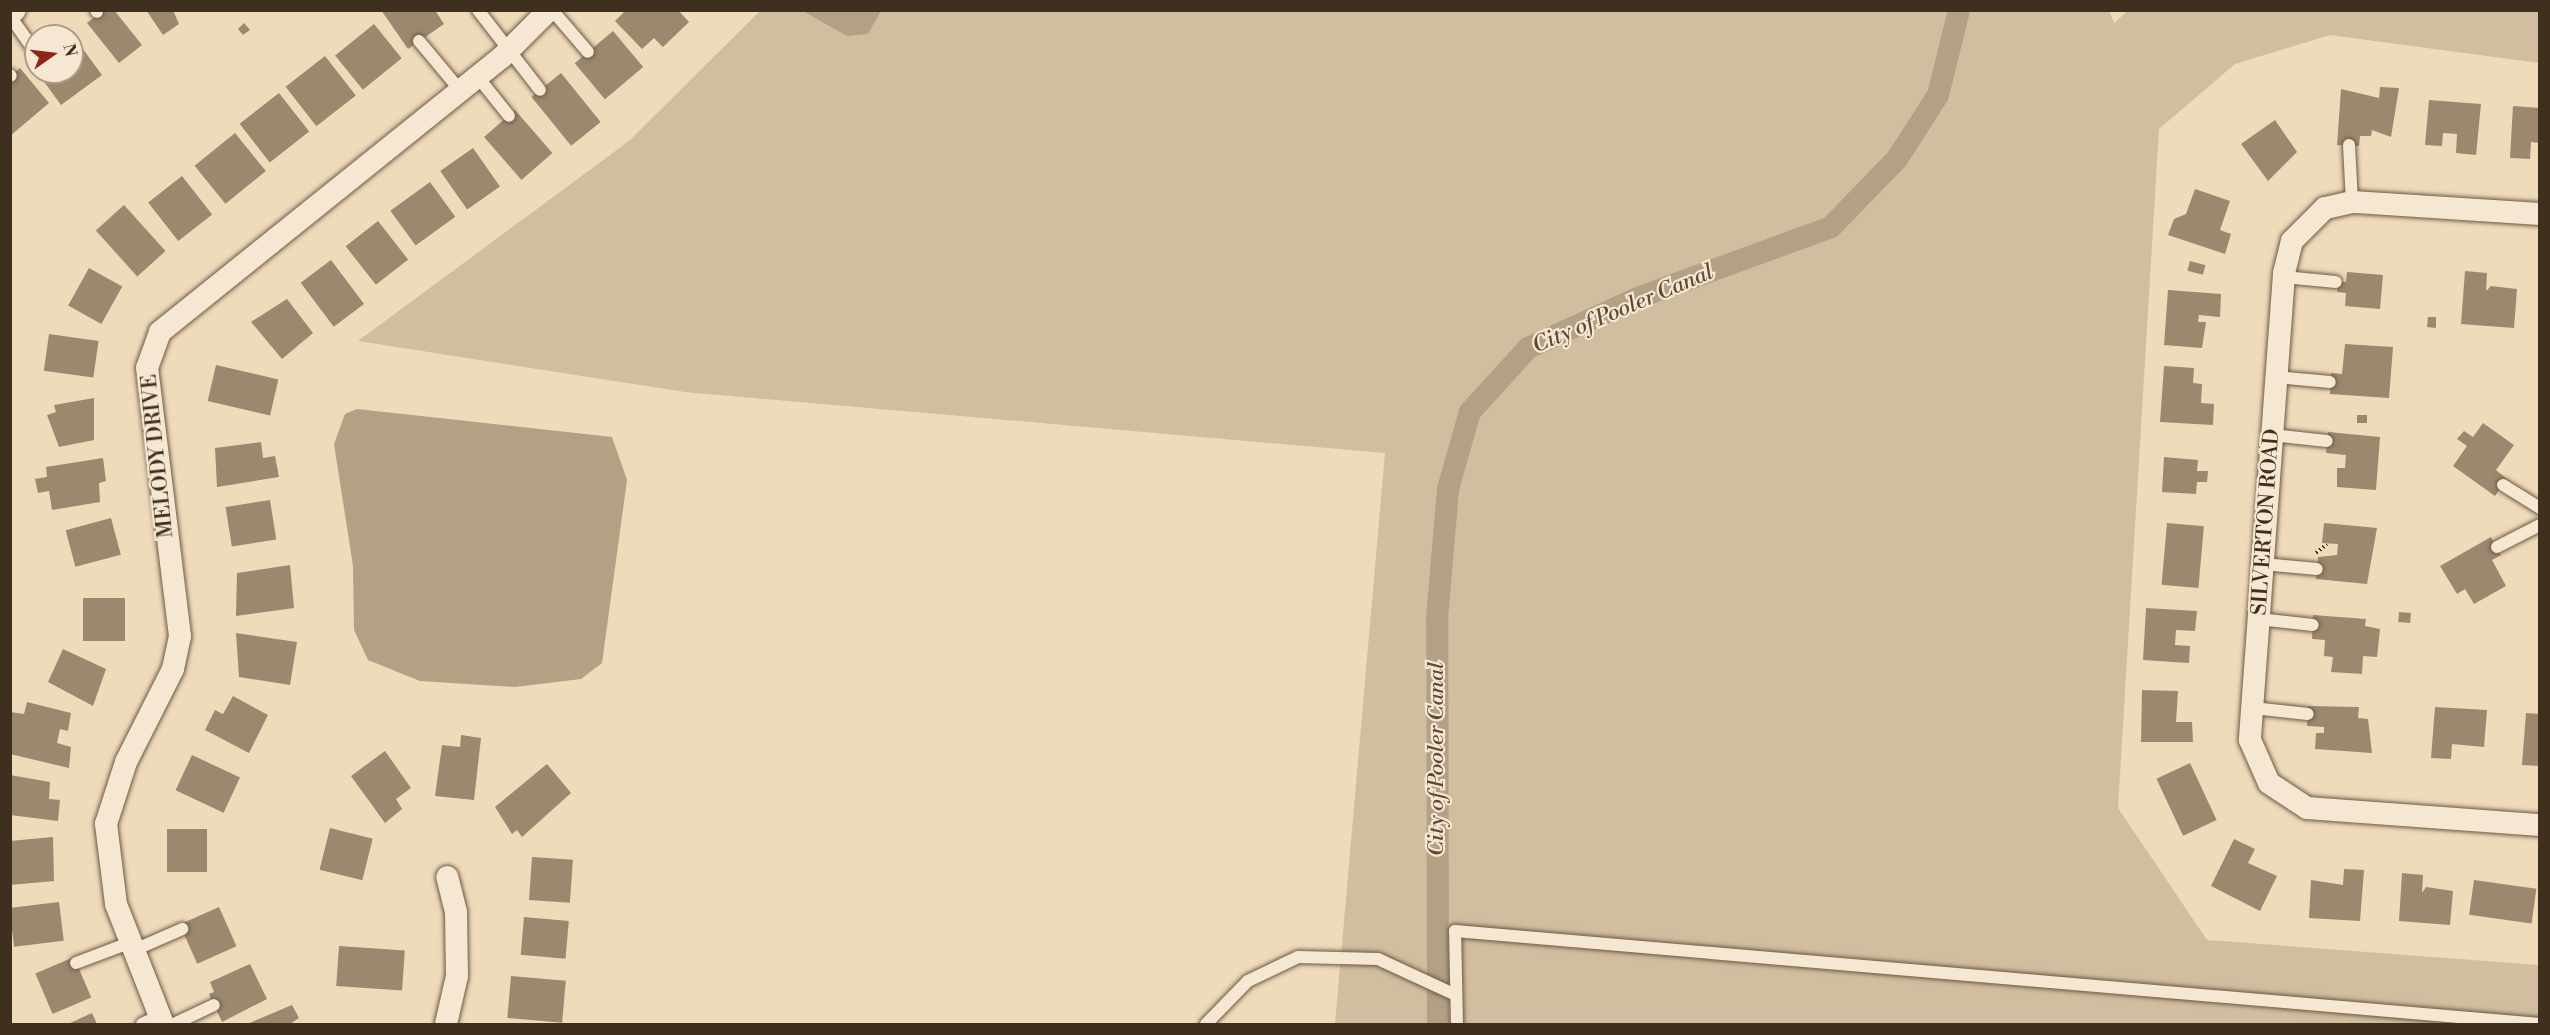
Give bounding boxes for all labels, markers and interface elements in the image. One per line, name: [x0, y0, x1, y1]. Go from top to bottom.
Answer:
north arrow: [24, 24, 84, 84]
text: N: [58, 42, 81, 59]
water label: City of Pooler Canal: [1528, 259, 1718, 359]
street label: MELODY DRIVE: [137, 373, 179, 539]
street label: SILVERTON ROAD: [2247, 428, 2285, 616]
water label: City of Pooler Canal: [1424, 662, 1450, 856]

